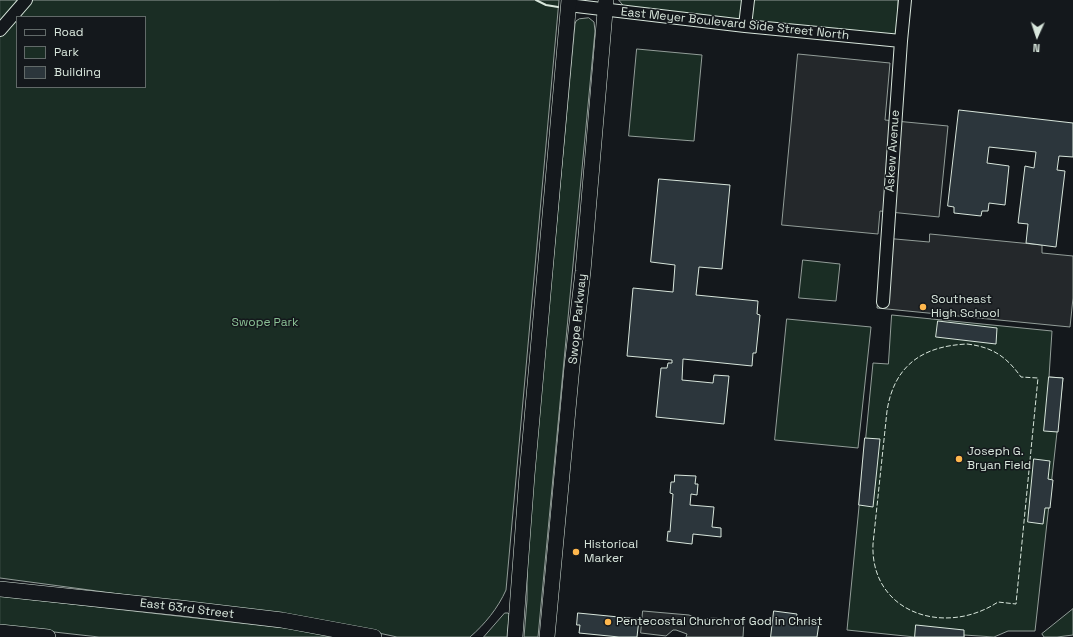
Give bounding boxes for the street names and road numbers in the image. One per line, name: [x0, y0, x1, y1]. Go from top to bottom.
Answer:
street label: East Meyer Boulevard Side Street North: [620, 5, 850, 43]
street label: Askew Avenue: [883, 110, 903, 192]
street label: Swope Parkway: [566, 273, 590, 365]
street label: East 63rd Street: [139, 596, 235, 622]

